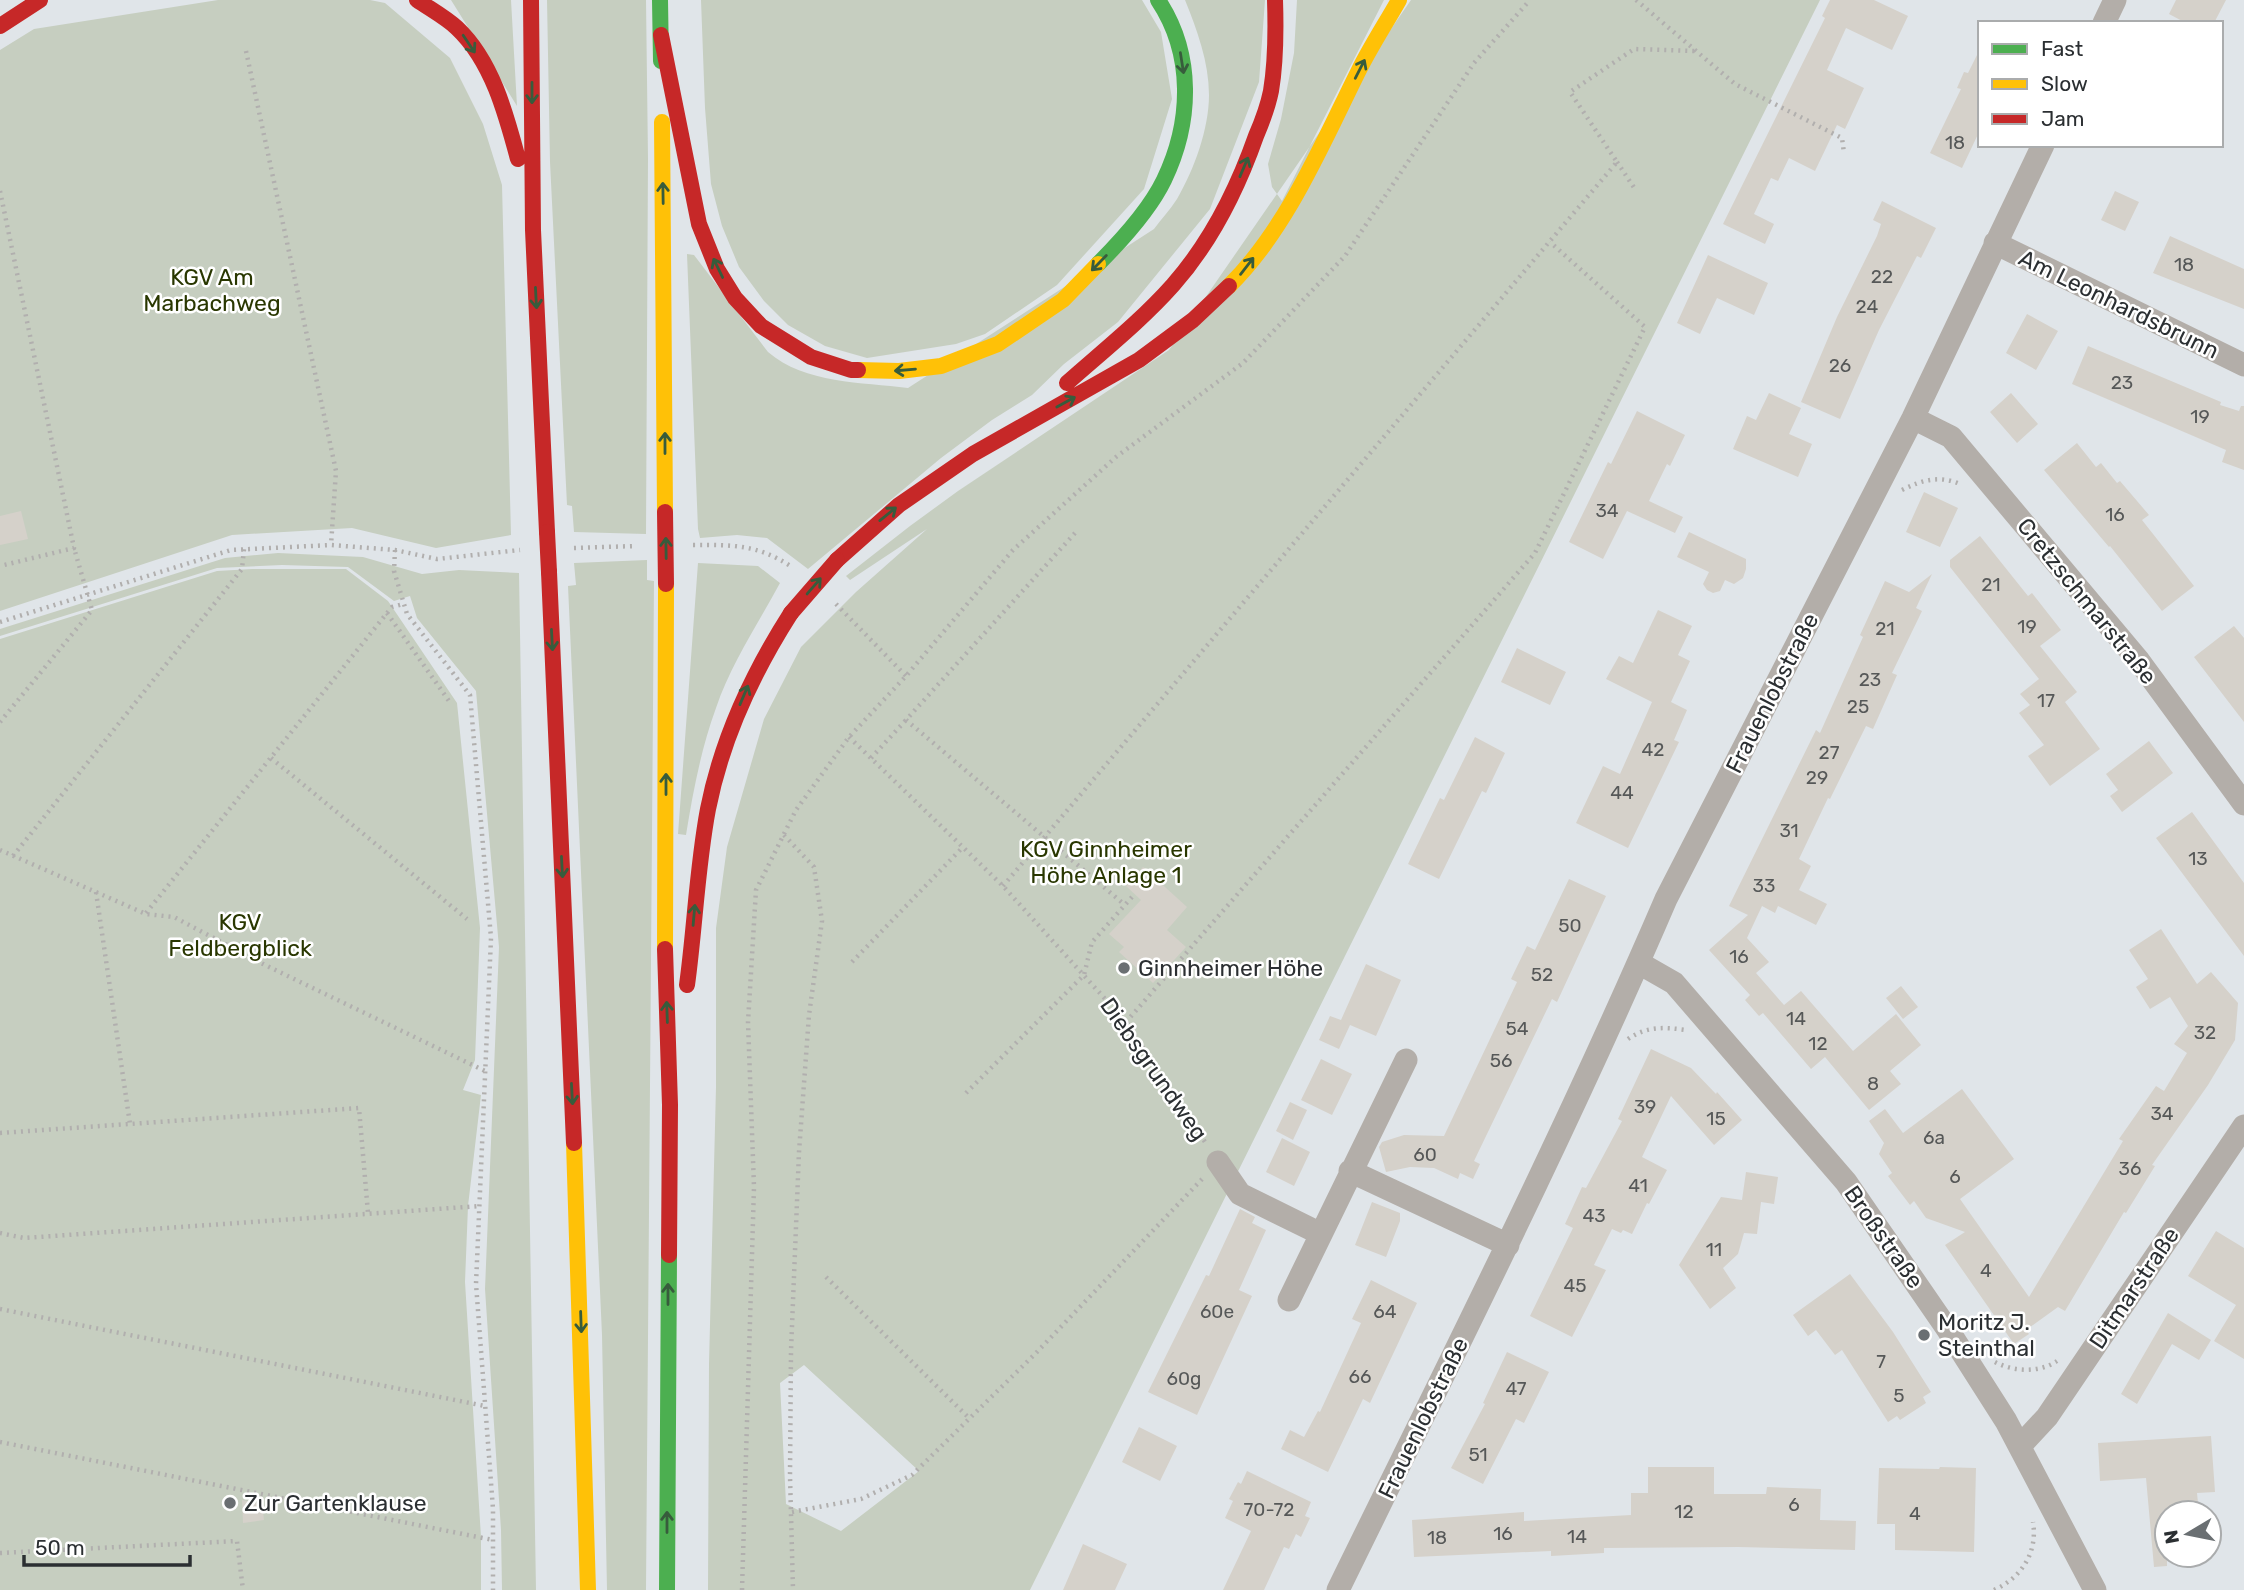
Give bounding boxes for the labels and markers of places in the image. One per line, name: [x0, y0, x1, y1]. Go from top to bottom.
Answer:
place label: Ginnheimer Höhe: [1138, 954, 1323, 982]
marker: Ginnheimer Höhe: [1116, 960, 1132, 976]
place label: Moritz J. Steinthal: [1938, 1308, 2035, 1362]
marker: Moritz J. Steinthal: [1916, 1327, 1932, 1343]
place label: Zur Gartenklause: [244, 1489, 427, 1517]
marker: Zur Gartenklause: [222, 1495, 238, 1511]

